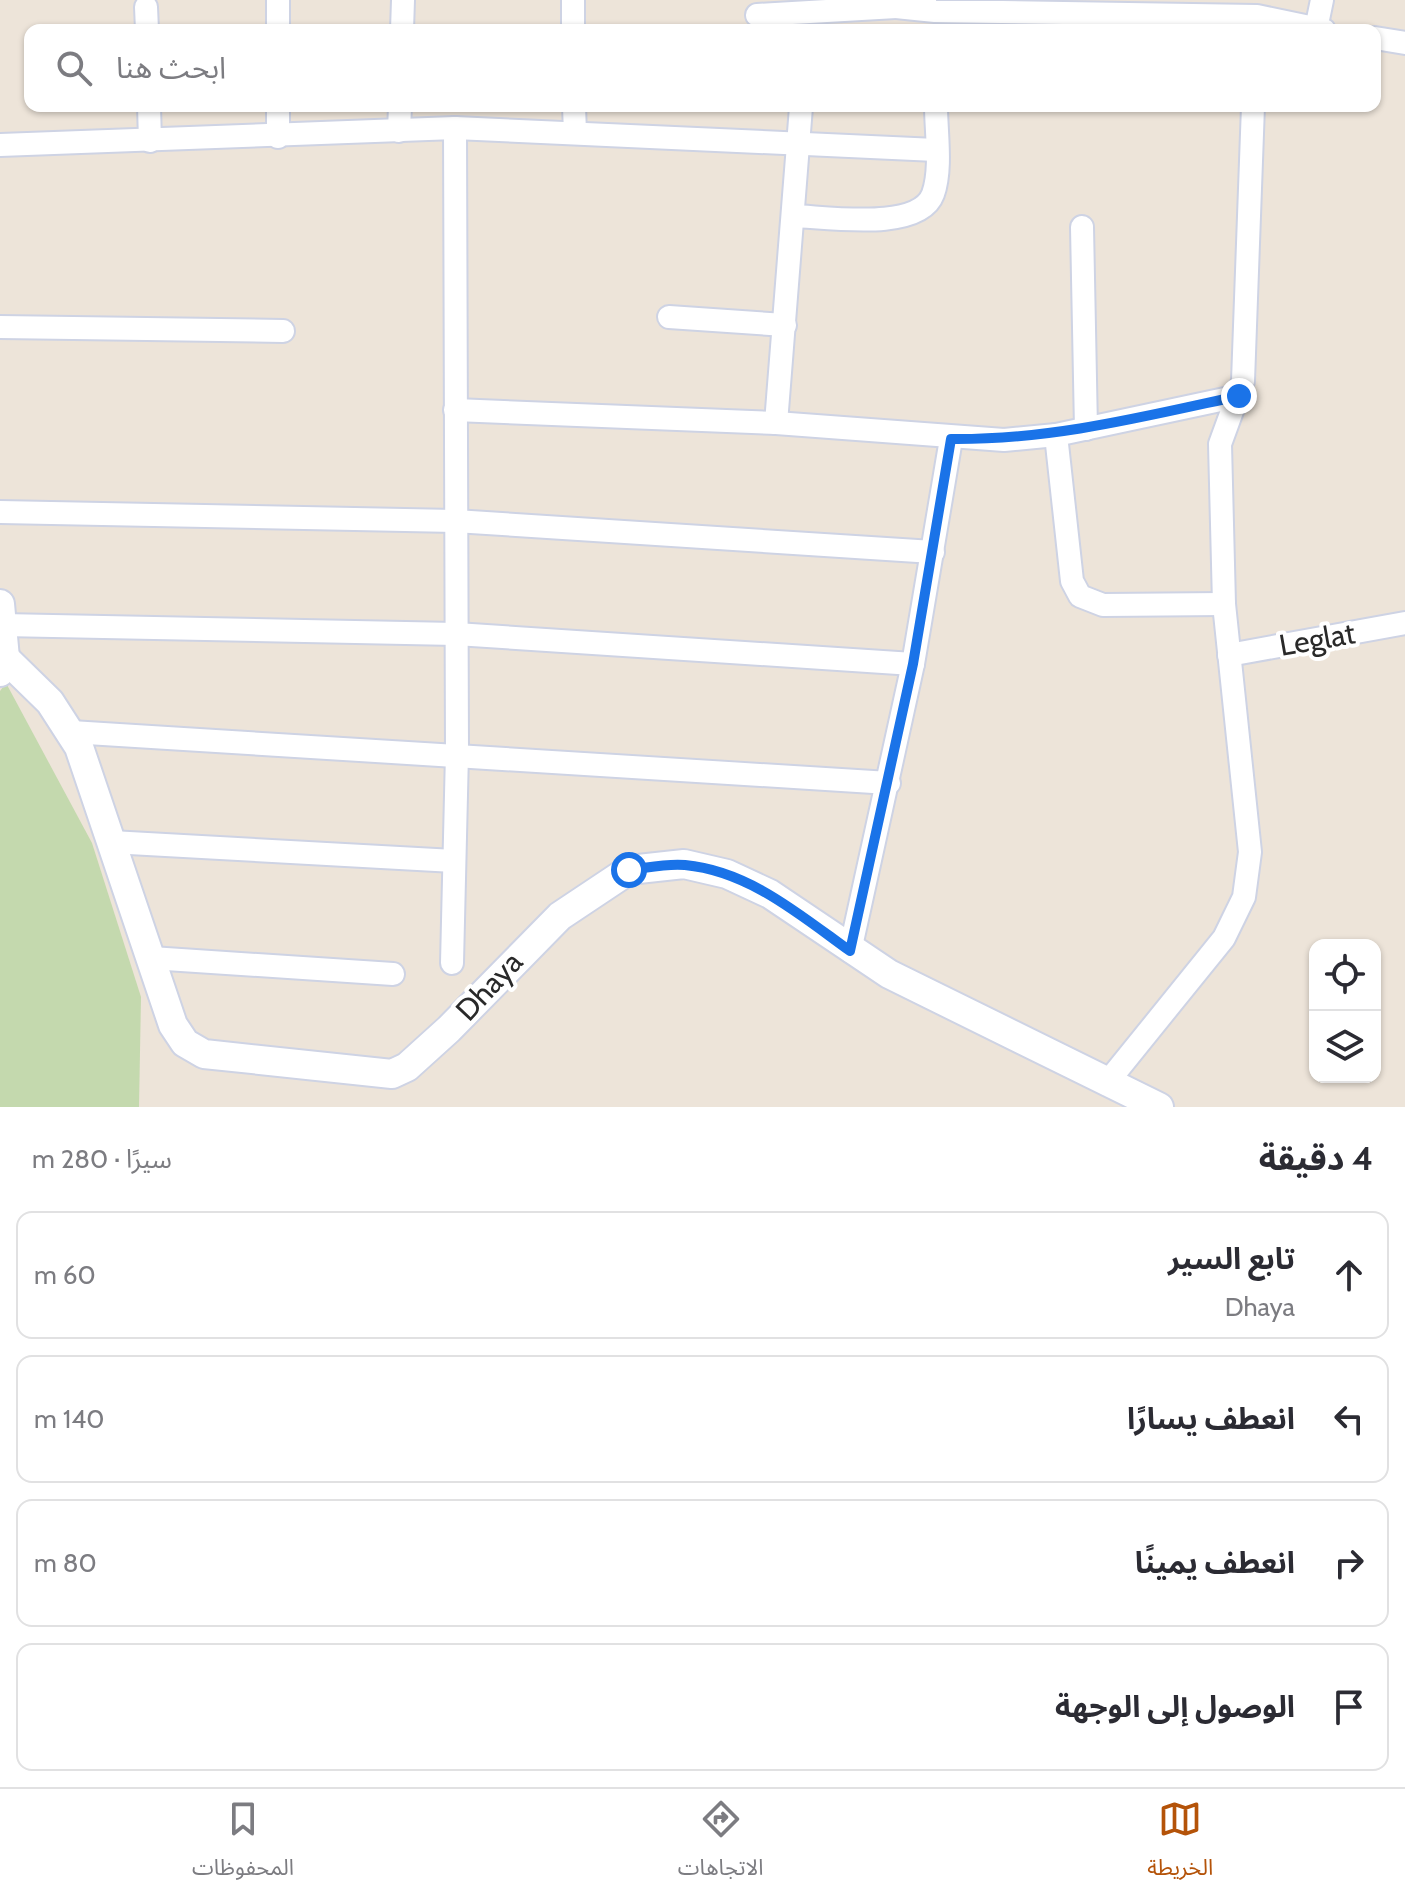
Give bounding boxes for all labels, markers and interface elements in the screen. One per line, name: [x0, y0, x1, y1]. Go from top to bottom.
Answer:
search box: [24, 24, 1381, 112]
icon: search: [52, 46, 96, 90]
text: ابحث هنا: [116, 49, 226, 86]
route end: [1221, 378, 1257, 414]
street label: Leglat: [1276, 614, 1358, 664]
route start: [611, 852, 647, 888]
map controls: [1309, 939, 1381, 1083]
button: locate: [1309, 939, 1381, 1011]
street label: Dhaya: [448, 943, 531, 1028]
button: layers: [1309, 1011, 1381, 1083]
text: 4 دقيقة: [1259, 1137, 1373, 1179]
text: سيرًا · 280 m: [32, 1143, 172, 1175]
text: تابع السير: [1168, 1240, 1295, 1277]
icon: ahead: [1327, 1253, 1371, 1297]
text: 60 m: [34, 1259, 96, 1291]
text: Dhaya: [1225, 1291, 1295, 1323]
icon: left: [1327, 1397, 1371, 1441]
text: انعطف يسارًا: [1127, 1400, 1295, 1437]
text: 140 m: [34, 1403, 104, 1435]
icon: right: [1327, 1541, 1371, 1585]
text: انعطف يمينًا: [1135, 1544, 1295, 1581]
text: 80 m: [34, 1547, 97, 1579]
icon: arrive: [1327, 1685, 1371, 1729]
text: الوصول إلى الوجهة: [1055, 1688, 1295, 1725]
tab: المحفوظات: [192, 1797, 294, 1891]
tab: الاتجاهات: [678, 1797, 764, 1891]
tab: الخريطة: [1147, 1797, 1213, 1891]

